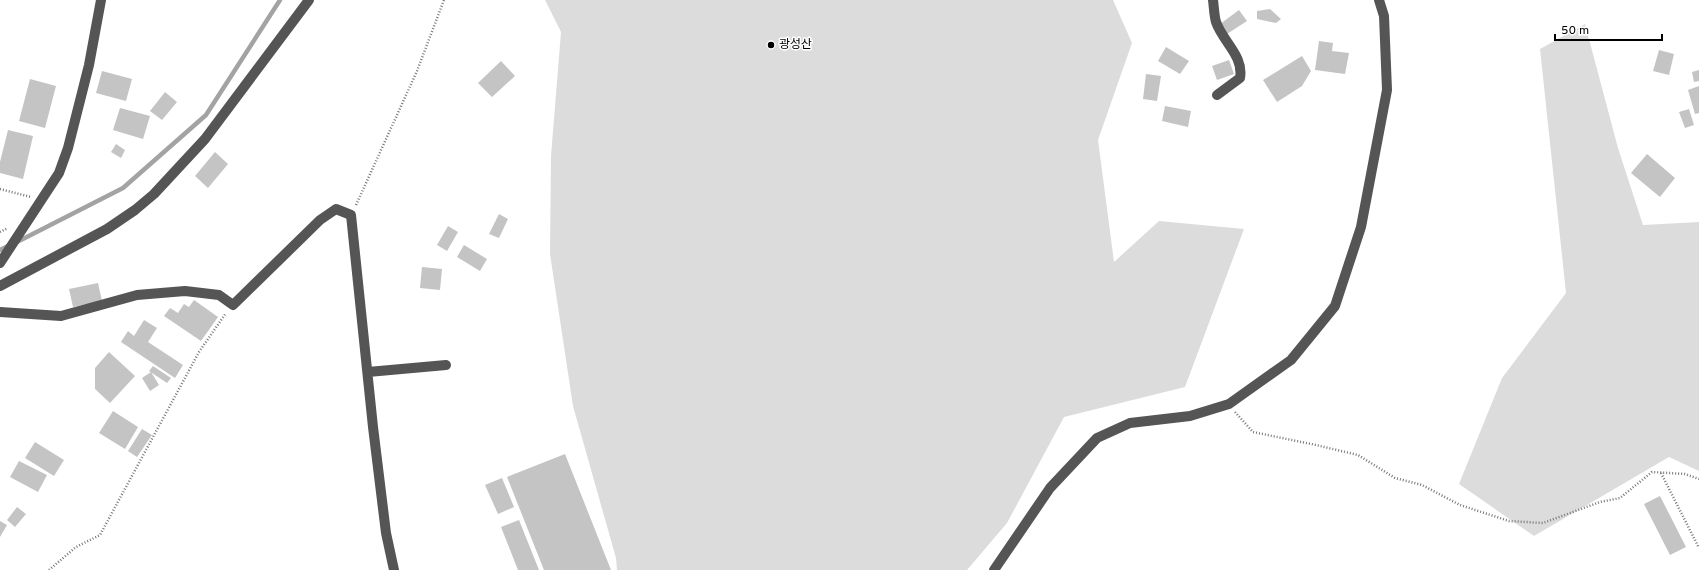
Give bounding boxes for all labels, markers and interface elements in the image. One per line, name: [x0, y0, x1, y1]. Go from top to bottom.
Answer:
scale bar: [1555, 16, 1662, 42]
text: 50 m: [1561, 23, 1589, 39]
place label: 광성산: [779, 37, 812, 53]
marker: 광성산: [766, 40, 776, 50]

